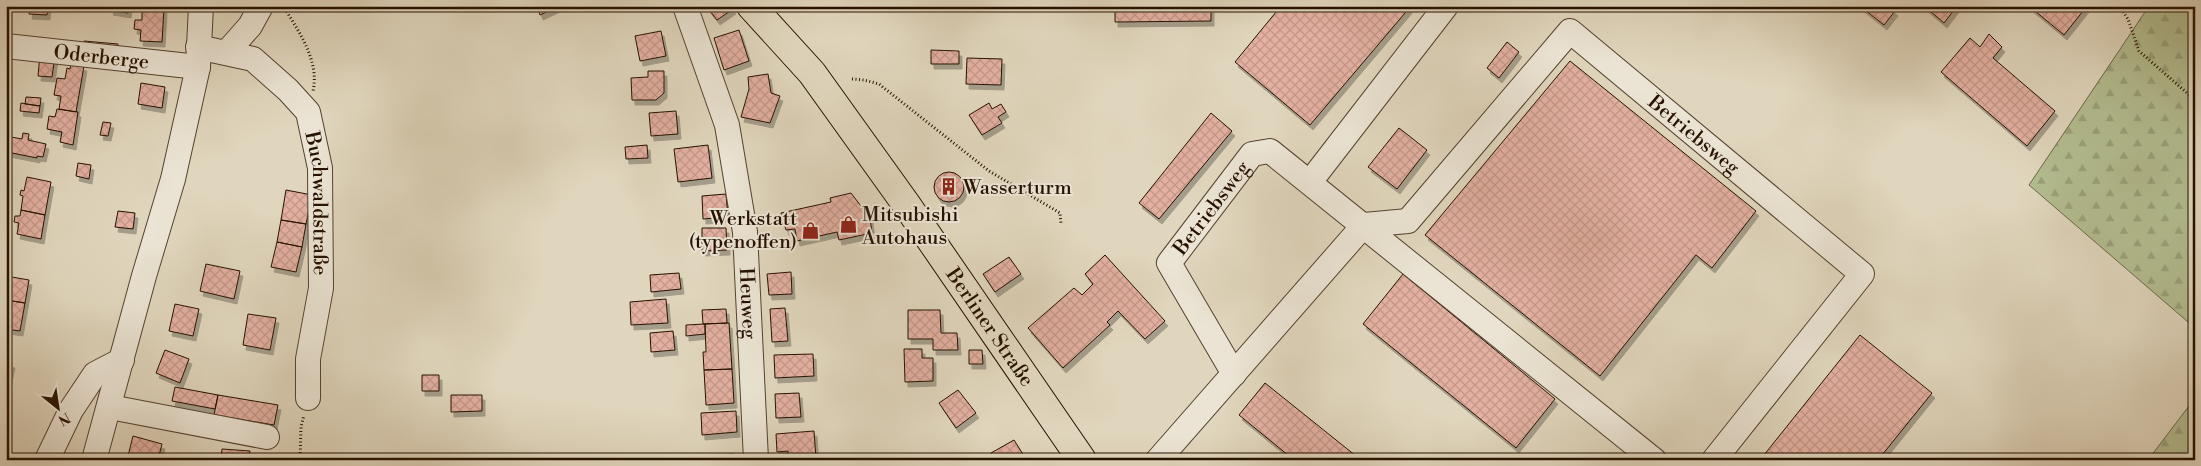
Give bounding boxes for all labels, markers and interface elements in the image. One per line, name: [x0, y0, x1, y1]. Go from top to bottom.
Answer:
street label: Oderberge: [52, 40, 150, 76]
street label: Betriebsweg: [1642, 90, 1745, 181]
street label: Buchwaldstraße: [298, 128, 332, 275]
street label: Betriebsweg: [1168, 156, 1256, 262]
place label: Wasserturm: [962, 176, 1072, 201]
building icon: Wasserturm: [939, 177, 959, 197]
place label: Mitsubishi Autohaus: [861, 203, 959, 251]
place label: Werkstatt (typenoffen): [689, 207, 797, 255]
shop icon: Mitsubishi Autohaus: [838, 215, 858, 235]
shop icon: Werkstatt (typenoffen): [801, 220, 821, 240]
street label: Berliner Straße: [939, 263, 1039, 392]
street label: Heuweg: [733, 267, 761, 340]
north arrow: [32, 384, 82, 434]
text: N: [55, 408, 73, 429]

